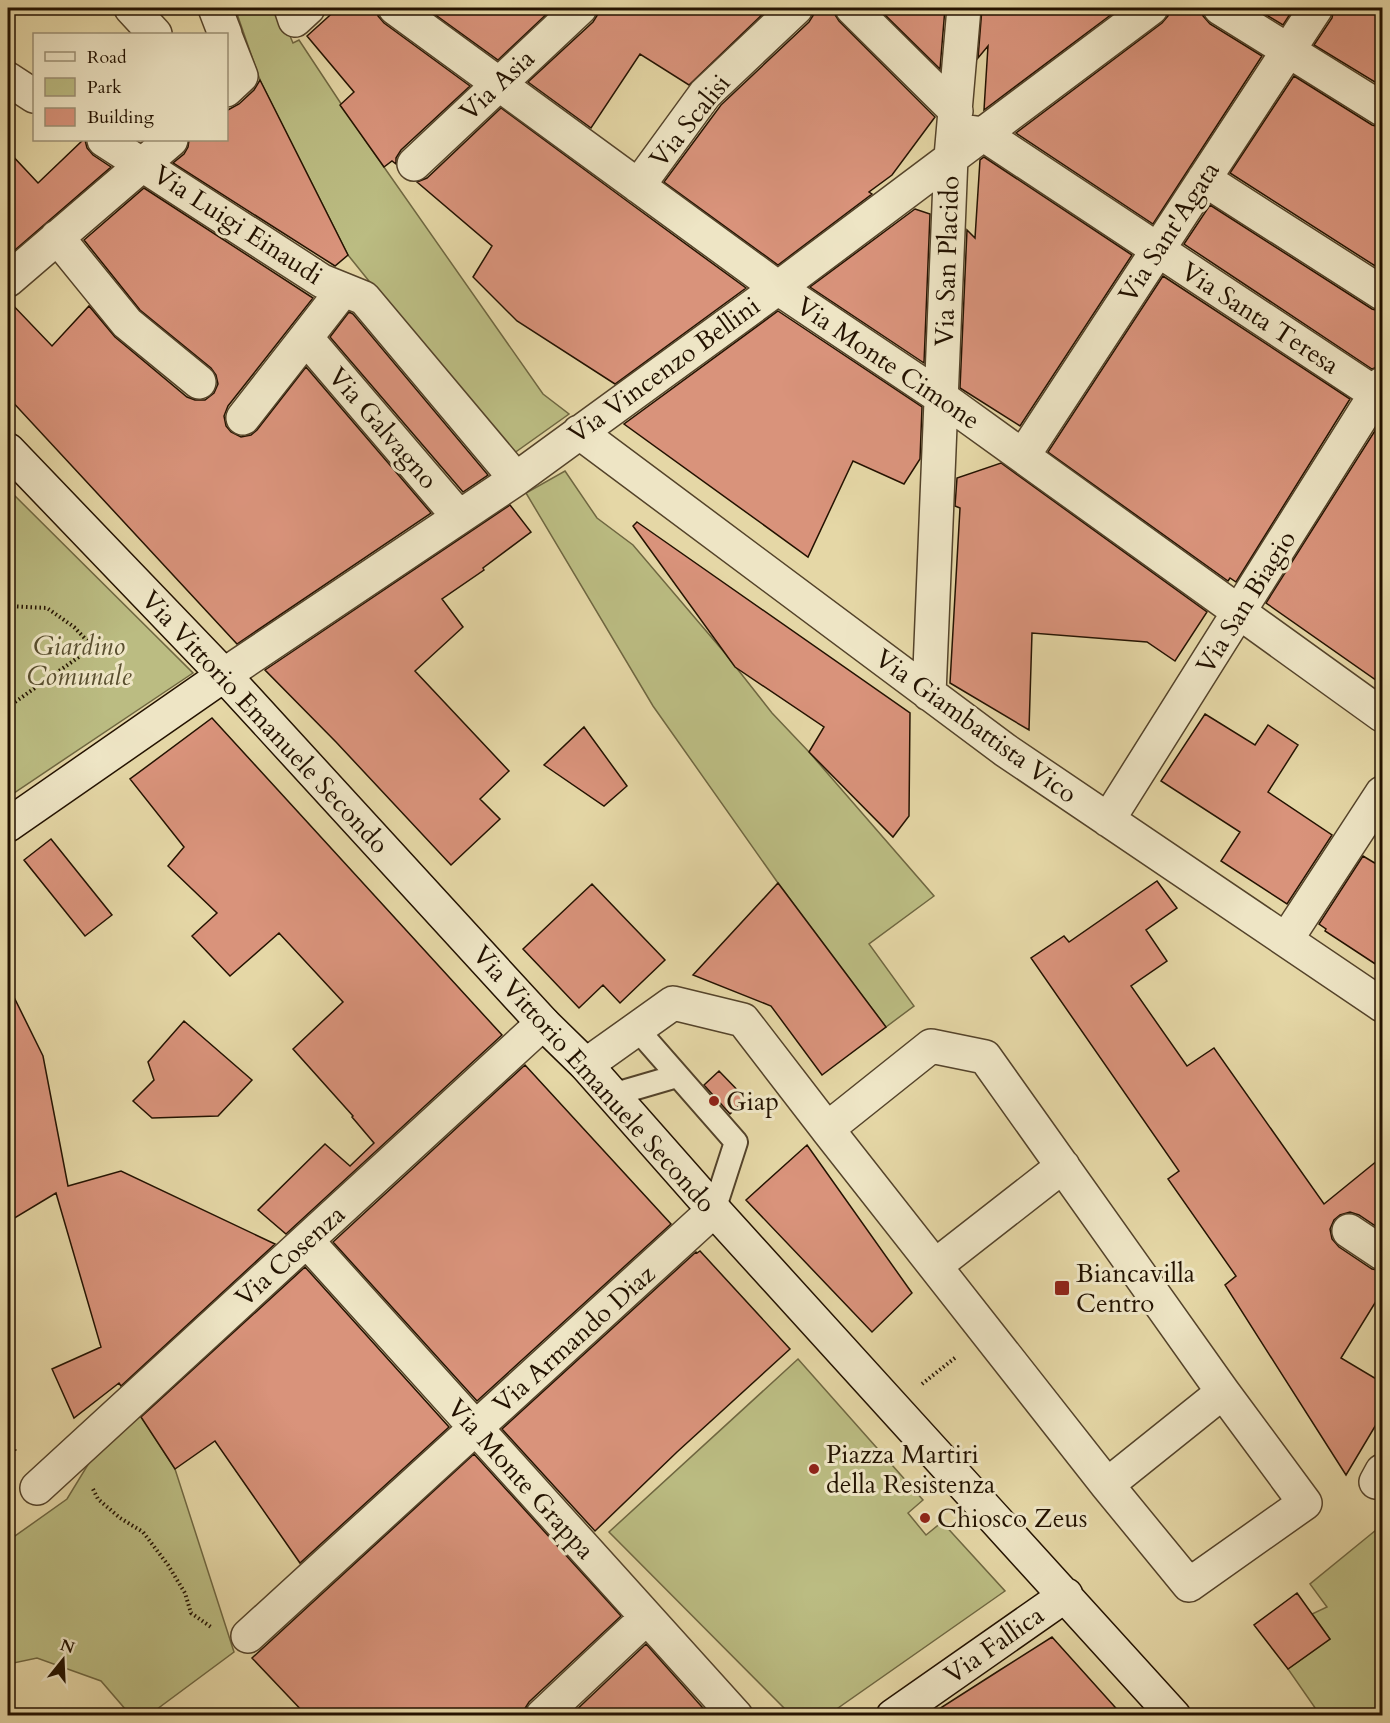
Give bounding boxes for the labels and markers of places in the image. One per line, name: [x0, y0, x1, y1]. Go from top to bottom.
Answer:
place label: Giap: [726, 1084, 779, 1119]
marker: Giap: [707, 1094, 721, 1108]
place label: Biancavilla Centro: [1076, 1256, 1195, 1321]
marker: Biancavilla Centro: [1053, 1279, 1071, 1297]
place label: Piazza Martiri della Resistenza: [826, 1437, 995, 1502]
marker: Piazza Martiri della Resistenza: [807, 1462, 821, 1476]
place label: Chiosco Zeus: [937, 1501, 1087, 1536]
marker: Chiosco Zeus: [918, 1511, 932, 1525]

